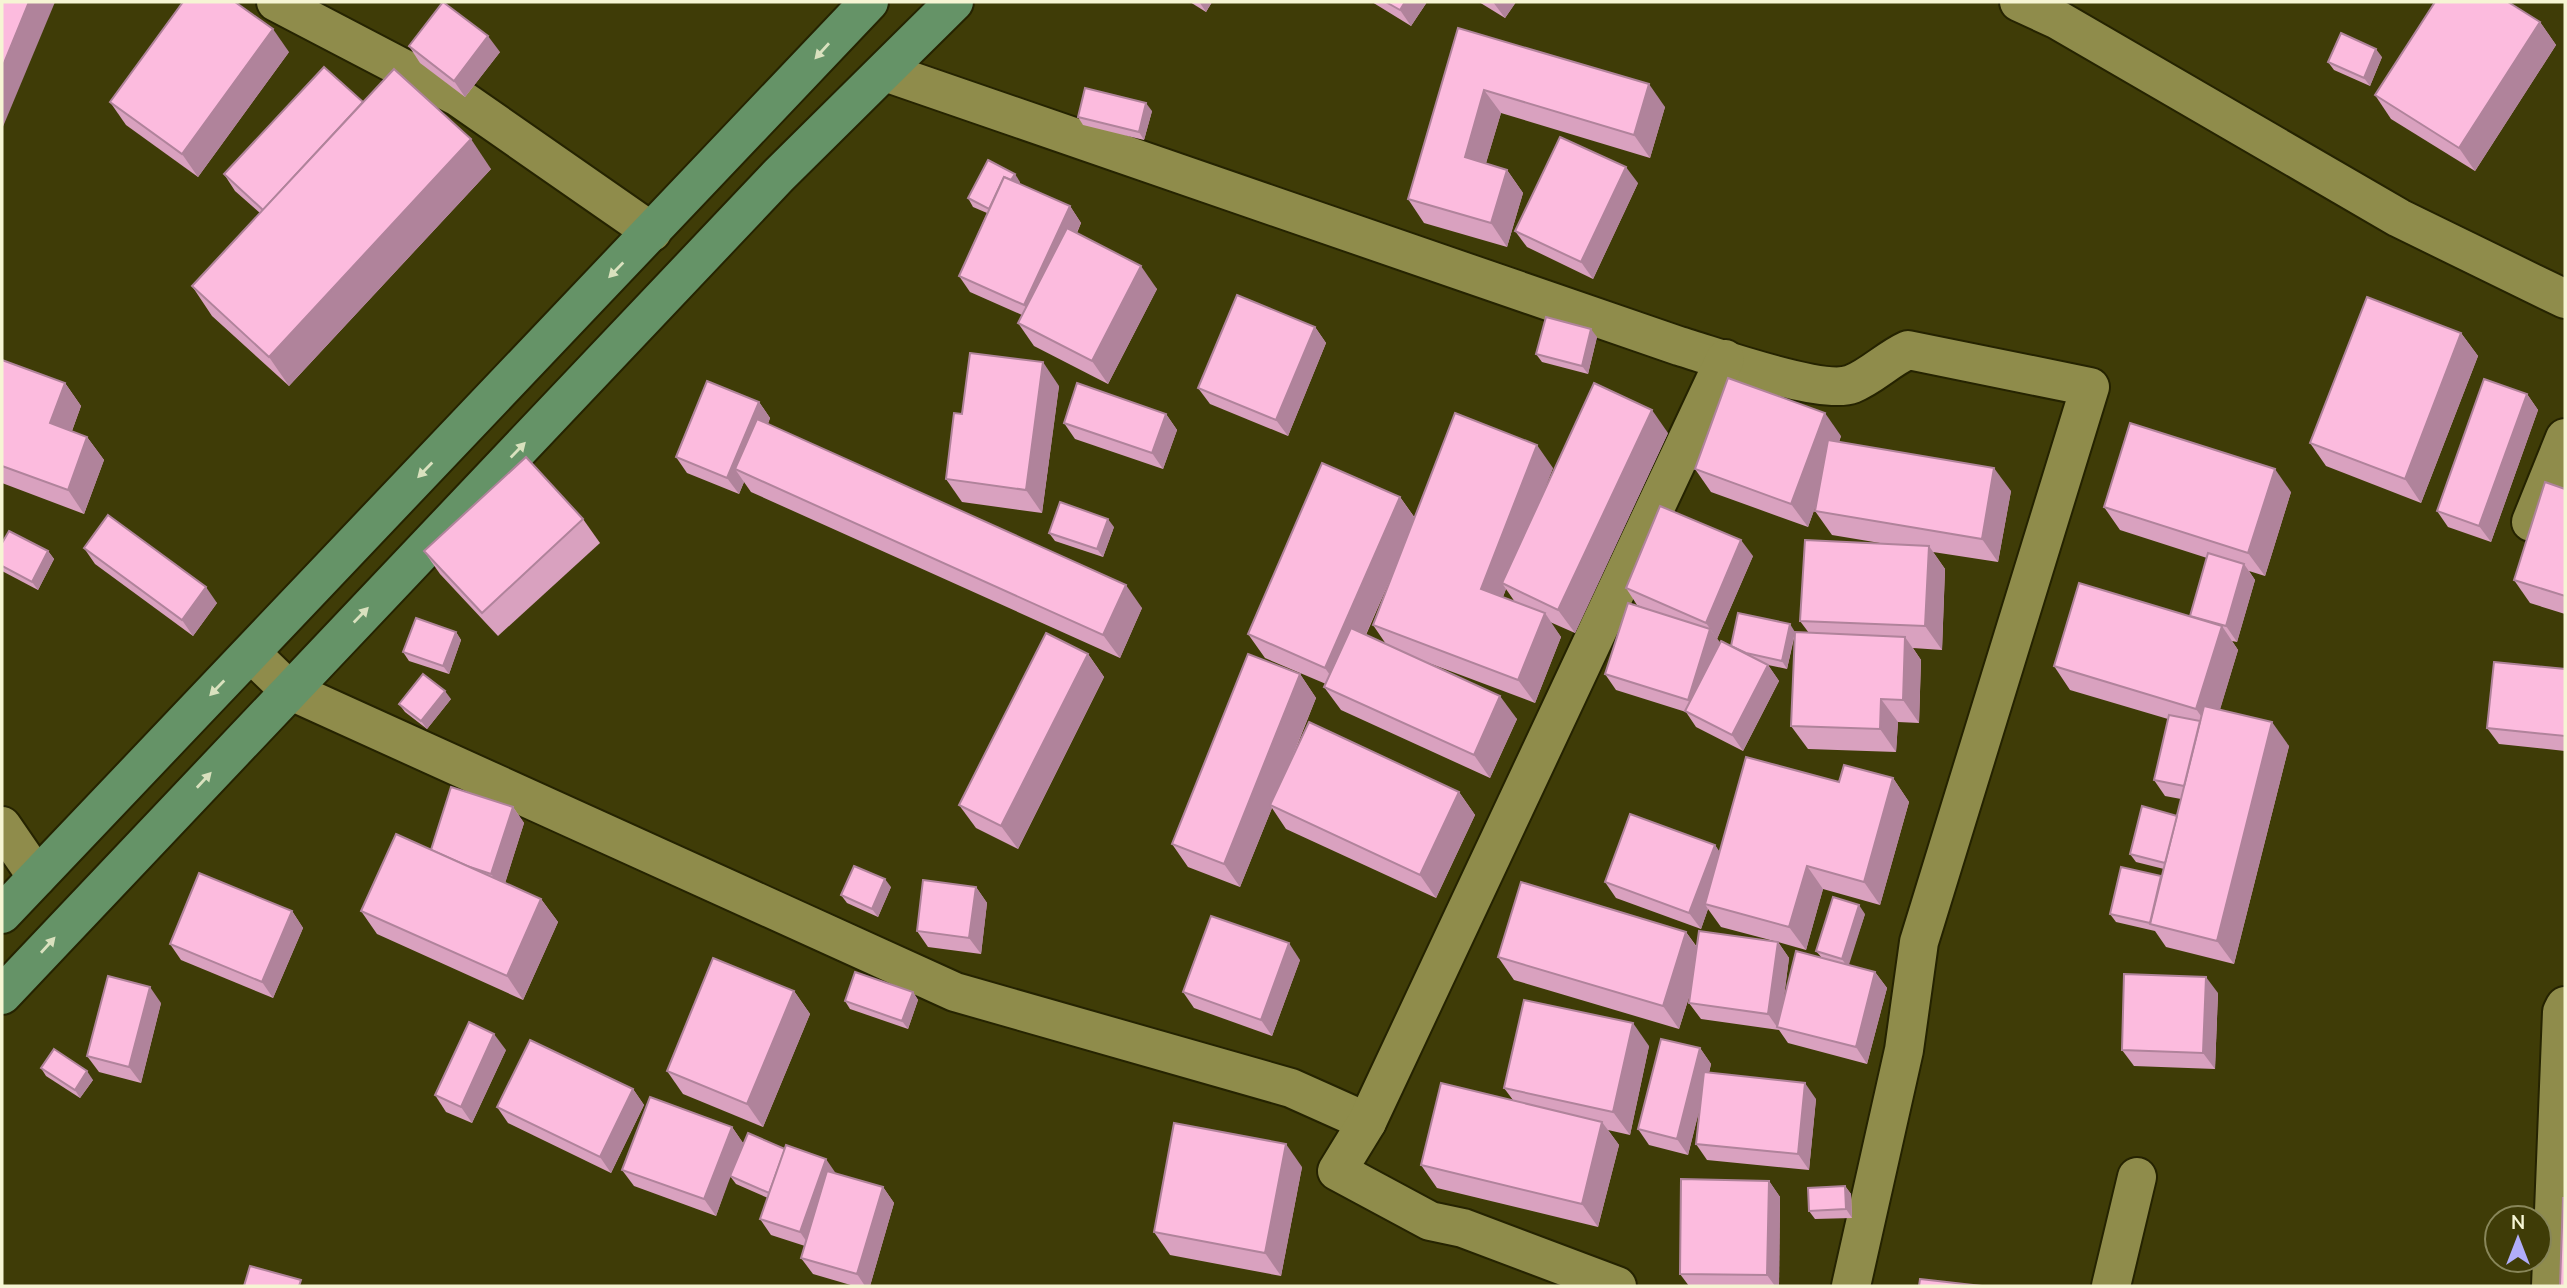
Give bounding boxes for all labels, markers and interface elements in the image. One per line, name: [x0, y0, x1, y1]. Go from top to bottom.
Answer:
one-way arrow: [815, 42, 831, 59]
one-way arrow: [608, 261, 624, 278]
one-way arrow: [509, 442, 525, 459]
one-way arrow: [417, 461, 433, 478]
one-way arrow: [352, 607, 368, 624]
one-way arrow: [209, 679, 225, 696]
one-way arrow: [196, 772, 212, 789]
one-way arrow: [39, 937, 55, 954]
north arrow: [2483, 1204, 2553, 1274]
text: N: [2511, 1210, 2525, 1236]

